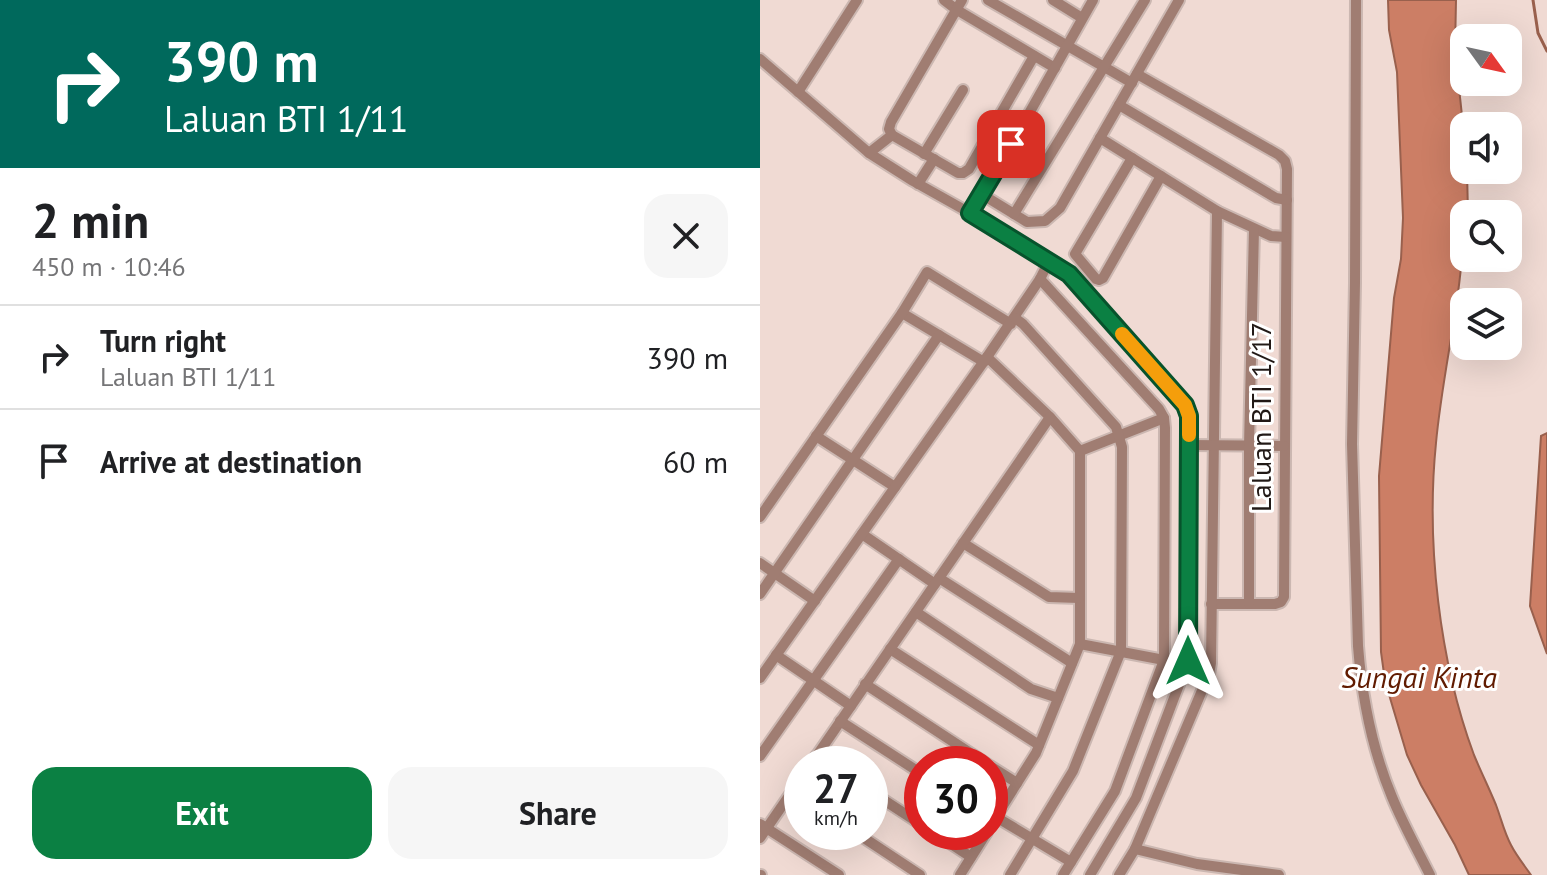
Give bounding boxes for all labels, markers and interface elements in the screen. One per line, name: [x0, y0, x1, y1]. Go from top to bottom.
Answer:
north arrow: [1450, 24, 1522, 96]
map controls: [1450, 24, 1522, 360]
text: 390 m: [164, 25, 319, 97]
icon: right: [32, 32, 136, 136]
text: Laluan BTI 1/11: [164, 95, 408, 142]
pin: [977, 110, 1045, 178]
button: sound: [1450, 112, 1522, 184]
icon: arrive: [989, 122, 1033, 166]
text: 2 min: [32, 189, 149, 251]
button: close: [644, 194, 728, 278]
button: search: [1450, 200, 1522, 272]
text: 450 m · 10:46: [32, 250, 186, 283]
button: layers: [1450, 288, 1522, 360]
text: Turn right: [100, 321, 226, 360]
street label: Laluan BTI 1/17: [1242, 322, 1279, 512]
icon: right: [32, 335, 76, 379]
text: 390 m: [647, 338, 728, 377]
text: Laluan BTI 1/11: [100, 360, 277, 393]
icon: arrive: [32, 439, 76, 483]
text: Arrive at destination: [100, 442, 362, 481]
text: 60 m: [663, 442, 728, 481]
position arrow: [1146, 619, 1230, 703]
water label: Sungai Kinta: [1341, 657, 1497, 696]
speed limit sign: 30: [904, 746, 1008, 850]
text: 27: [813, 762, 859, 814]
button: Exit: [32, 767, 372, 859]
button: Share: [388, 767, 728, 859]
text: km/h: [814, 805, 858, 831]

